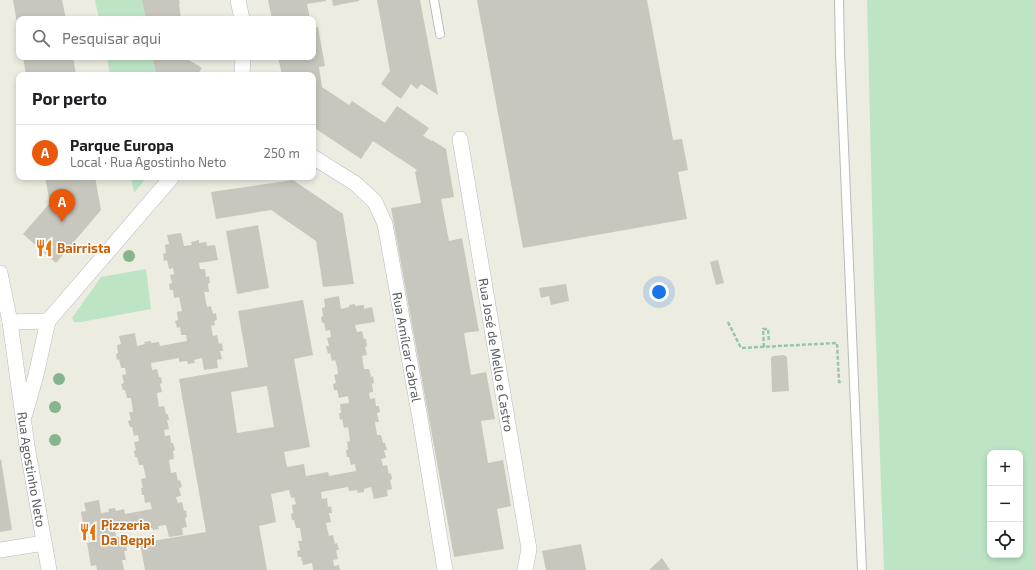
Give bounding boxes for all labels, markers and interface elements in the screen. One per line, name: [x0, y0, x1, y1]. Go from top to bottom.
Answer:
search box: [16, 16, 316, 60]
icon: search: [30, 27, 52, 49]
text: Pesquisar aqui: [62, 29, 161, 47]
text: Por perto: [32, 88, 107, 108]
text: Parque Europa: [70, 136, 174, 154]
text: A: [41, 145, 49, 161]
text: 250 m: [264, 145, 300, 161]
text: Local · Rua Agostinho Neto: [70, 154, 226, 170]
pin: A: [49, 189, 75, 222]
restaurant icon: Bairrista: [34, 238, 54, 258]
place label: Bairrista: [57, 240, 111, 256]
street label: Rua José de Mello e Castro: [476, 277, 517, 433]
your location: [649, 282, 669, 302]
street label: Rua Amílcar Cabral: [389, 291, 425, 403]
street label: Rua Agostinho Neto: [14, 411, 49, 528]
map controls: [987, 450, 1023, 558]
button: +: [987, 450, 1023, 486]
button: −: [987, 486, 1023, 522]
place label: Pizzeria Da Beppi: [101, 517, 155, 548]
restaurant icon: Pizzeria Da Beppi: [78, 522, 98, 542]
button: locate: [987, 522, 1023, 558]

